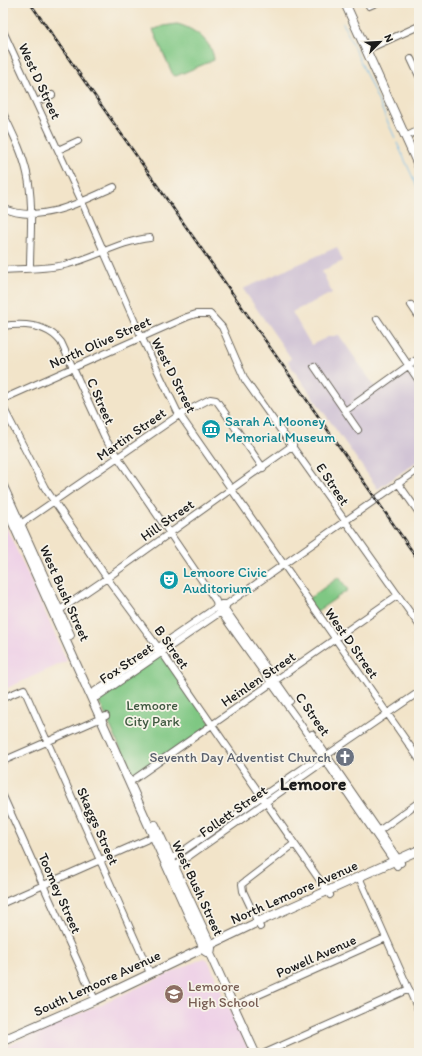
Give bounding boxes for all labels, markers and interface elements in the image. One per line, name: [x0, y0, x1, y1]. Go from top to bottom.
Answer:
north arrow: [360, 22, 400, 62]
text: N: [381, 32, 396, 44]
street label: West D Street: [15, 40, 65, 122]
street label: North Olive Street: [47, 312, 154, 372]
street label: West D Street: [147, 335, 200, 416]
street label: C Street: [83, 375, 118, 427]
street label: Martin Street: [93, 404, 169, 465]
place label: Sarah A. Mooney Memorial Museum: [225, 413, 336, 446]
museum icon: Sarah A. Mooney Memorial Museum: [200, 418, 222, 440]
street label: E Street: [312, 460, 353, 509]
street label: Hill Street: [137, 496, 197, 545]
street label: West Bush Street: [36, 542, 93, 644]
place label: Lemoore Civic Auditorium: [183, 564, 267, 597]
theatre icon: Lemoore Civic Auditorium: [158, 569, 180, 591]
street label: West D Street: [321, 605, 382, 682]
street label: B Street: [151, 622, 193, 672]
street label: Fox Street: [96, 639, 156, 688]
street label: Heinlen Street: [218, 648, 299, 711]
street label: C Street: [292, 689, 334, 739]
park label: Lemoore City Park: [124, 697, 180, 730]
church icon: Seventh Day Adventist Church: [334, 746, 356, 768]
place label: Seventh Day Adventist Church: [149, 749, 332, 766]
district label: Lemoore: [280, 773, 347, 795]
street label: Follett Street: [196, 782, 270, 841]
street label: Skaggs Street: [73, 785, 122, 868]
street label: West Bush Street: [168, 838, 227, 939]
street label: Toomey Street: [34, 850, 85, 936]
street label: North Lemoore Avenue: [228, 857, 361, 928]
street label: Powell Avenue: [274, 931, 359, 982]
street label: South Lemoore Avenue: [31, 946, 164, 1020]
place label: Lemoore High School: [188, 978, 259, 1011]
school or university icon: Lemoore High School: [163, 983, 185, 1005]

